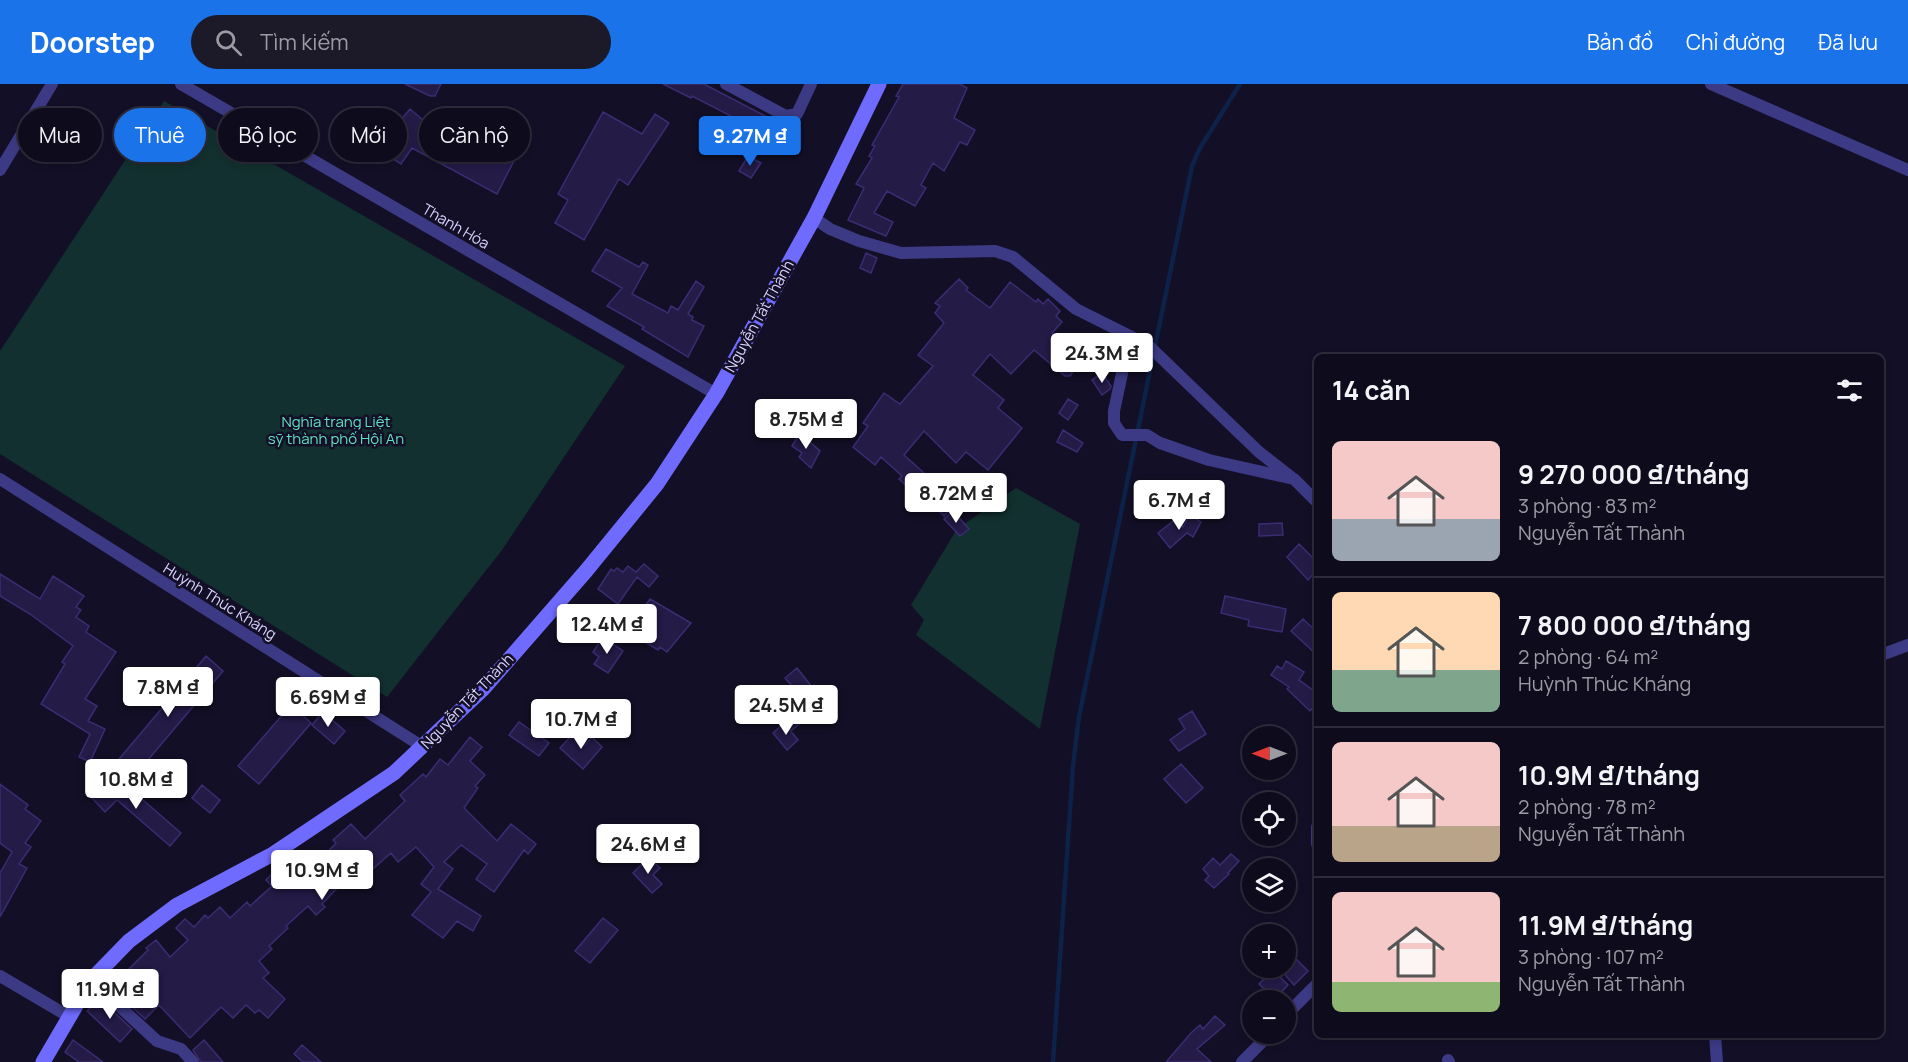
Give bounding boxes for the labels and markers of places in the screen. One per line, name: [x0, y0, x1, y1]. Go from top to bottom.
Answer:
pin: 9.27M ₫: [695, 116, 805, 167]
pin: 24.3M ₫: [1047, 333, 1157, 384]
pin: 8.75M ₫: [751, 399, 861, 450]
pin: 8.72M ₫: [901, 473, 1011, 524]
pin: 6.7M ₫: [1130, 480, 1228, 531]
pin: 12.4M ₫: [552, 604, 662, 655]
pin: 7.8M ₫: [119, 667, 217, 718]
pin: 6.69M ₫: [273, 677, 383, 728]
pin: 24.5M ₫: [731, 685, 841, 736]
pin: 10.7M ₫: [526, 699, 636, 750]
pin: 10.8M ₫: [81, 759, 191, 810]
pin: 24.6M ₫: [593, 824, 703, 875]
pin: 10.9M ₫: [267, 850, 377, 901]
pin: 11.9M ₫: [55, 969, 165, 1020]

